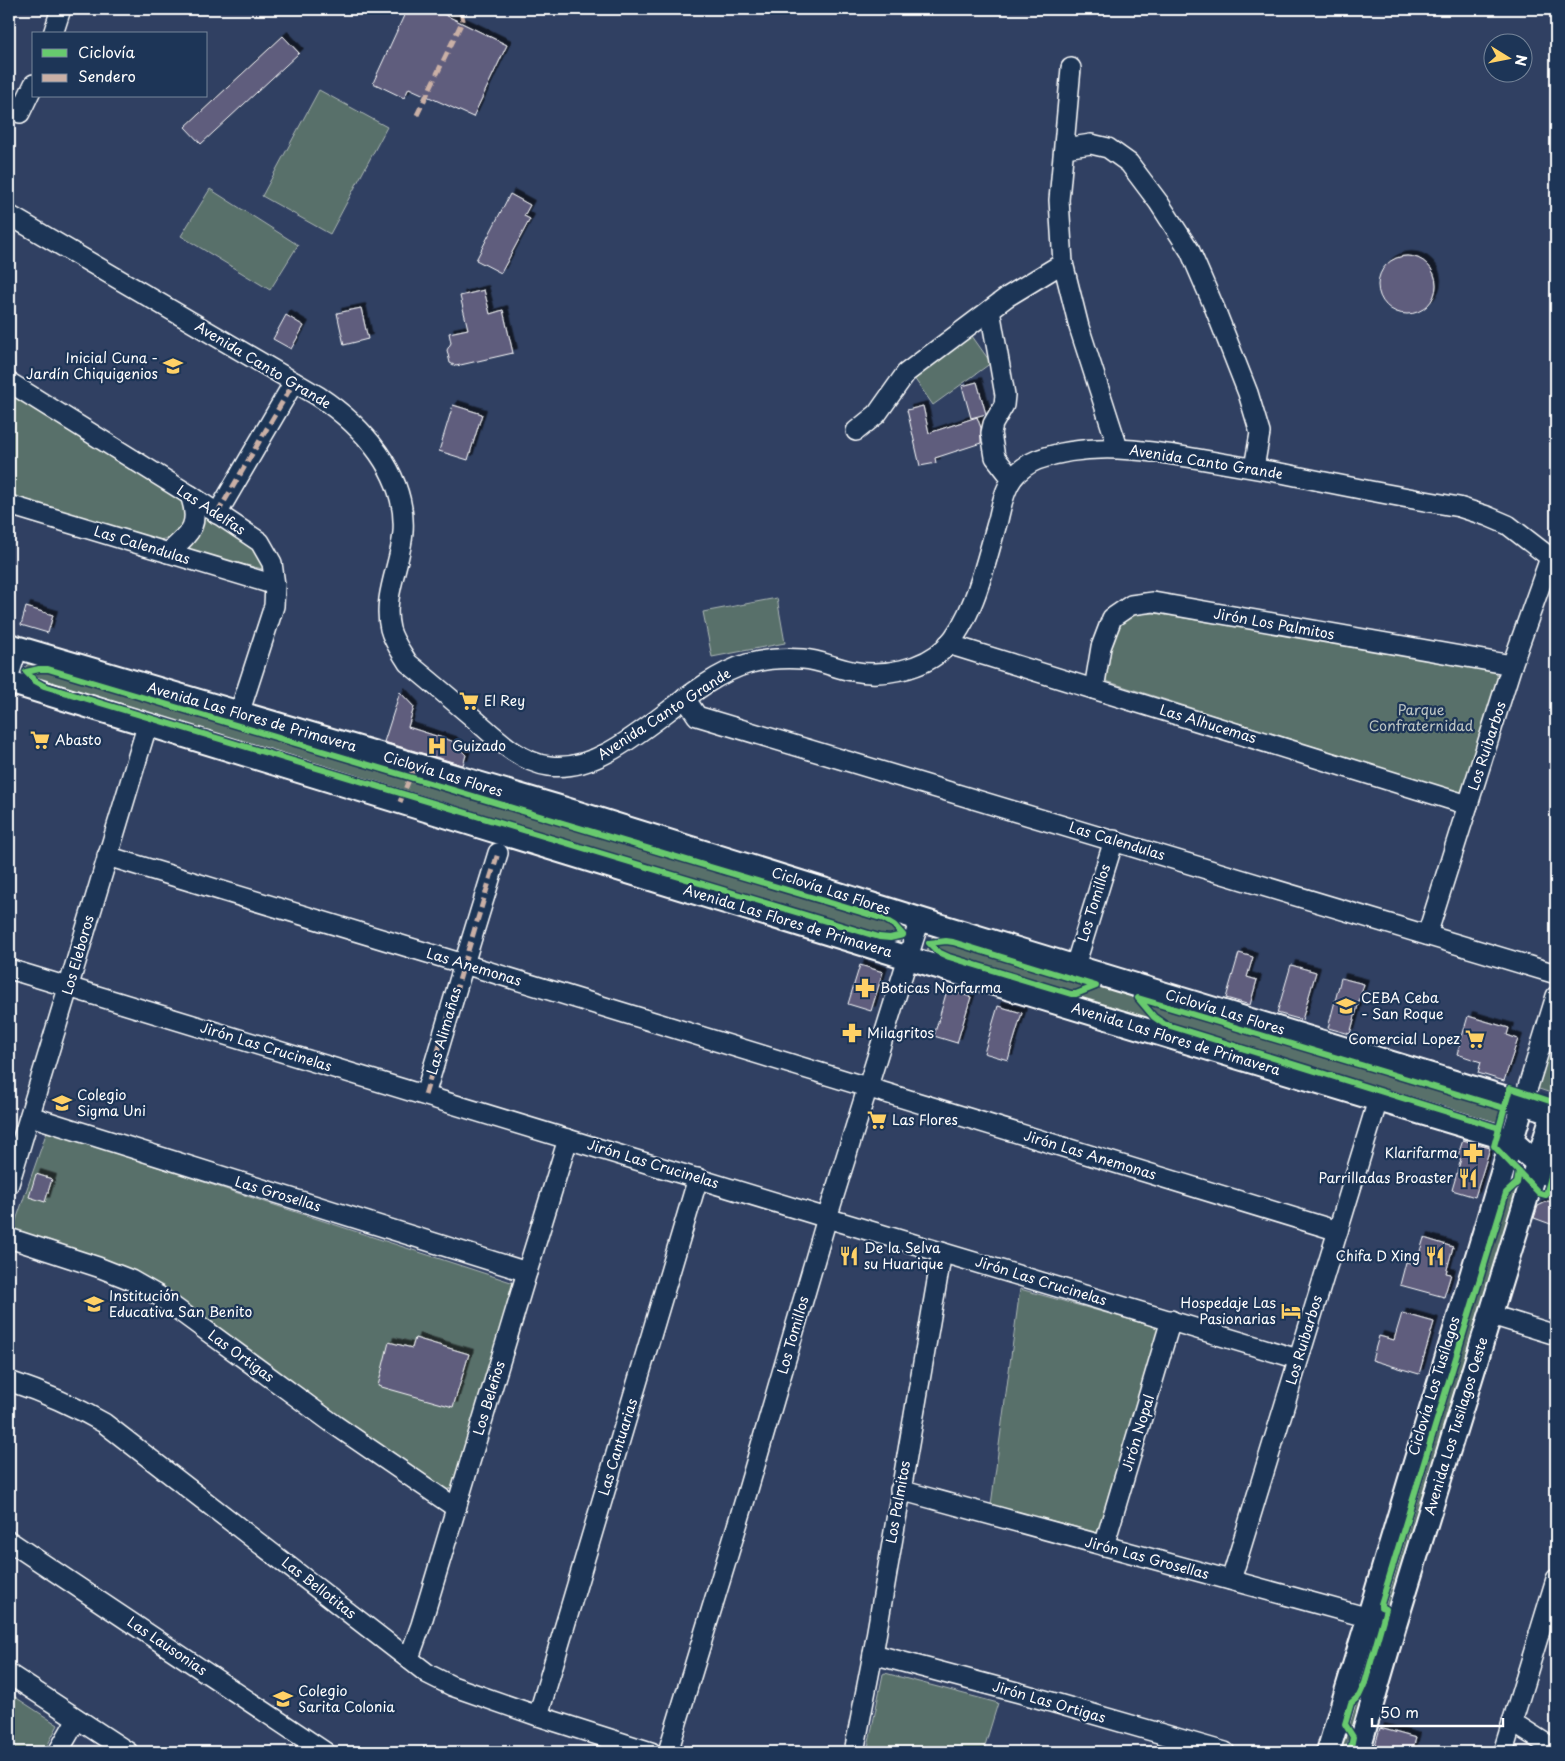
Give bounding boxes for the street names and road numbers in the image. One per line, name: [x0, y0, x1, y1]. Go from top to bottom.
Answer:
street label: Avenida Canto Grande: [191, 316, 335, 414]
street label: Avenida Canto Grande: [1128, 439, 1284, 484]
street label: Las Adelfas: [173, 479, 250, 540]
street label: Las Calendulas: [91, 520, 193, 569]
street label: Jirón Los Palmitos: [1212, 603, 1336, 644]
street label: Avenida Canto Grande: [593, 663, 734, 765]
street label: Avenida Las Flores de Primavera: [145, 676, 360, 757]
street label: Las Alhucemas: [1157, 699, 1259, 748]
street label: Los Ruibarbos: [1462, 699, 1511, 793]
street label: Ciclovía Las Flores: [381, 745, 505, 802]
street label: Las Calendulas: [1066, 816, 1168, 865]
street label: Ciclovía Las Flores: [769, 861, 893, 920]
street label: Los Tomillos: [1072, 861, 1115, 944]
street label: Avenida Las Flores de Primavera: [681, 879, 896, 962]
street label: Los Eleboros: [56, 913, 99, 997]
street label: Las Anemonas: [424, 942, 524, 991]
street label: Ciclovía Las Flores: [1163, 983, 1287, 1040]
street label: Las Alimañas: [421, 985, 466, 1077]
street label: Avenida Las Flores de Primavera: [1069, 997, 1284, 1080]
street label: Jirón Las Crucinelas: [198, 1017, 334, 1077]
street label: Jirón Las Anemonas: [1021, 1124, 1159, 1185]
street label: Jirón Las Crucinelas: [585, 1134, 721, 1194]
street label: Las Grosellas: [233, 1170, 324, 1217]
street label: Jirón Las Crucinelas: [973, 1251, 1109, 1311]
street label: Los Ruibarbos: [1280, 1292, 1327, 1387]
street label: Los Tomillos: [771, 1293, 814, 1376]
street label: Ciclovía Los Tusílagos: [1402, 1314, 1465, 1458]
street label: Las Ortigas: [204, 1324, 279, 1387]
street label: Avenida Los Tusilagos Oeste: [1418, 1334, 1493, 1518]
street label: Los Beleños: [467, 1358, 510, 1438]
street label: Jirón Nopal: [1116, 1392, 1159, 1474]
street label: Las Cantuarias: [593, 1396, 642, 1498]
street label: Los Palmitos: [880, 1459, 915, 1545]
street label: Jirón Las Grosellas: [1083, 1531, 1211, 1584]
street label: Las Bellotitas: [278, 1552, 361, 1623]
street label: Las Lausonias: [123, 1611, 211, 1680]
street label: Jirón Las Ortigas: [990, 1675, 1108, 1728]

